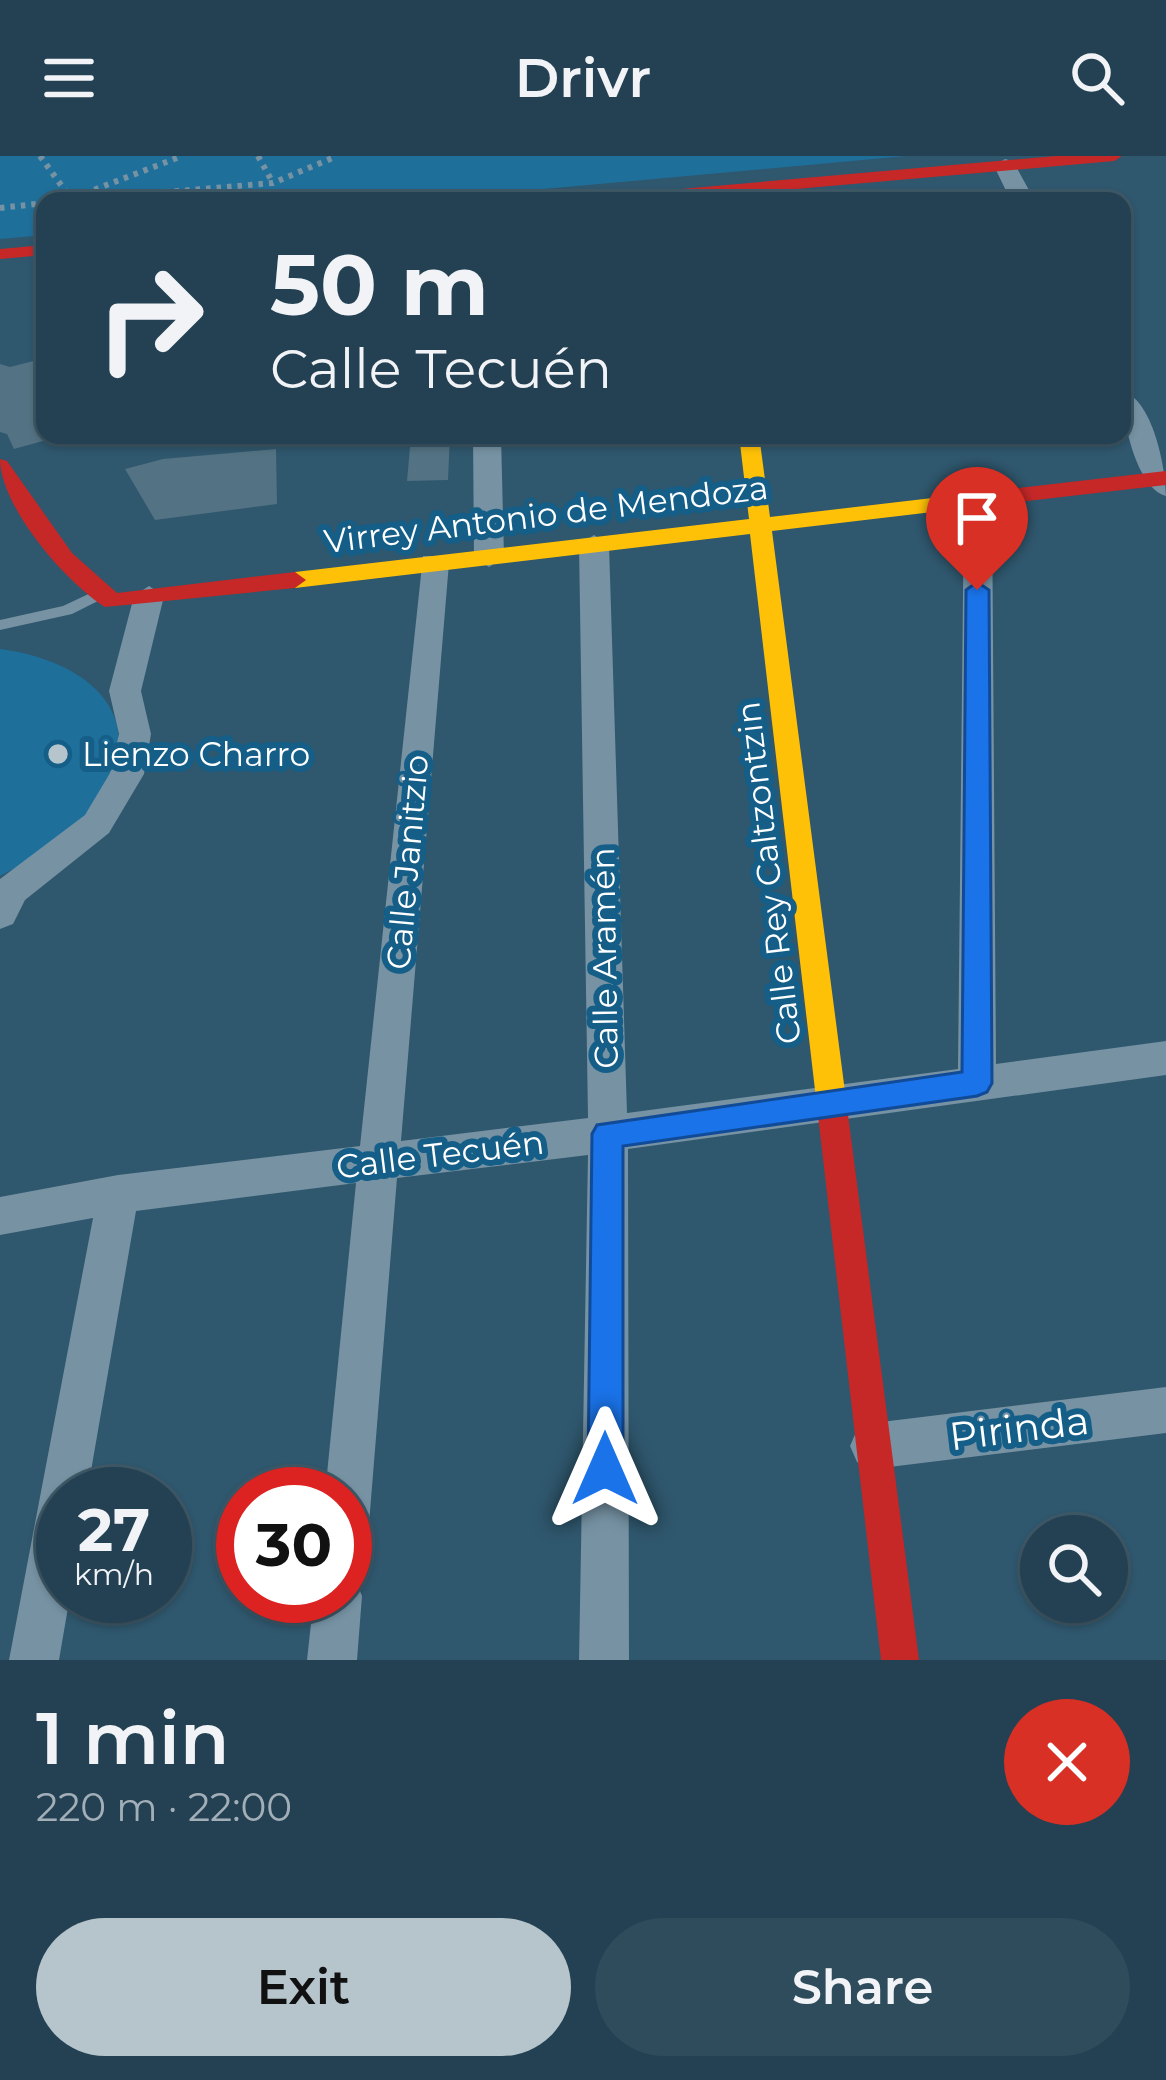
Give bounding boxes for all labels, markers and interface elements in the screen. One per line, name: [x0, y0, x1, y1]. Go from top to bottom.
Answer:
icon: menu: [36, 45, 102, 111]
text: Drivr: [515, 45, 651, 111]
icon: search: [1064, 45, 1130, 111]
text: 50 m: [270, 234, 489, 336]
icon: right: [72, 240, 228, 396]
text: Calle Tecuén: [270, 336, 612, 402]
street label: Virrey Antonio de Mendoza: [322, 467, 770, 561]
pin: [926, 467, 1028, 590]
icon: arrive: [944, 485, 1010, 551]
street label: Calle Rey Caltzontzin: [727, 700, 809, 1046]
place label: Lienzo Charro: [82, 734, 310, 774]
marker: Lienzo Charro: [45, 741, 71, 767]
street label: Calle Janitzio: [378, 753, 436, 971]
street label: Calle Aramén: [582, 847, 626, 1069]
street label: Calle Tecuén: [334, 1121, 546, 1187]
street label: Pirinda: [947, 1396, 1091, 1460]
position arrow: [542, 1406, 668, 1532]
speed limit sign: 30: [216, 1467, 372, 1623]
text: 27: [78, 1493, 150, 1566]
map controls: [1020, 1515, 1128, 1623]
button: search: [1020, 1515, 1128, 1623]
text: km/h: [74, 1556, 154, 1593]
text: 1 min: [36, 1694, 229, 1782]
button: close: [1004, 1699, 1130, 1825]
text: 220 m · 22:00: [36, 1783, 292, 1831]
button: Exit: [36, 1918, 571, 2056]
button: Share: [595, 1918, 1130, 2056]

